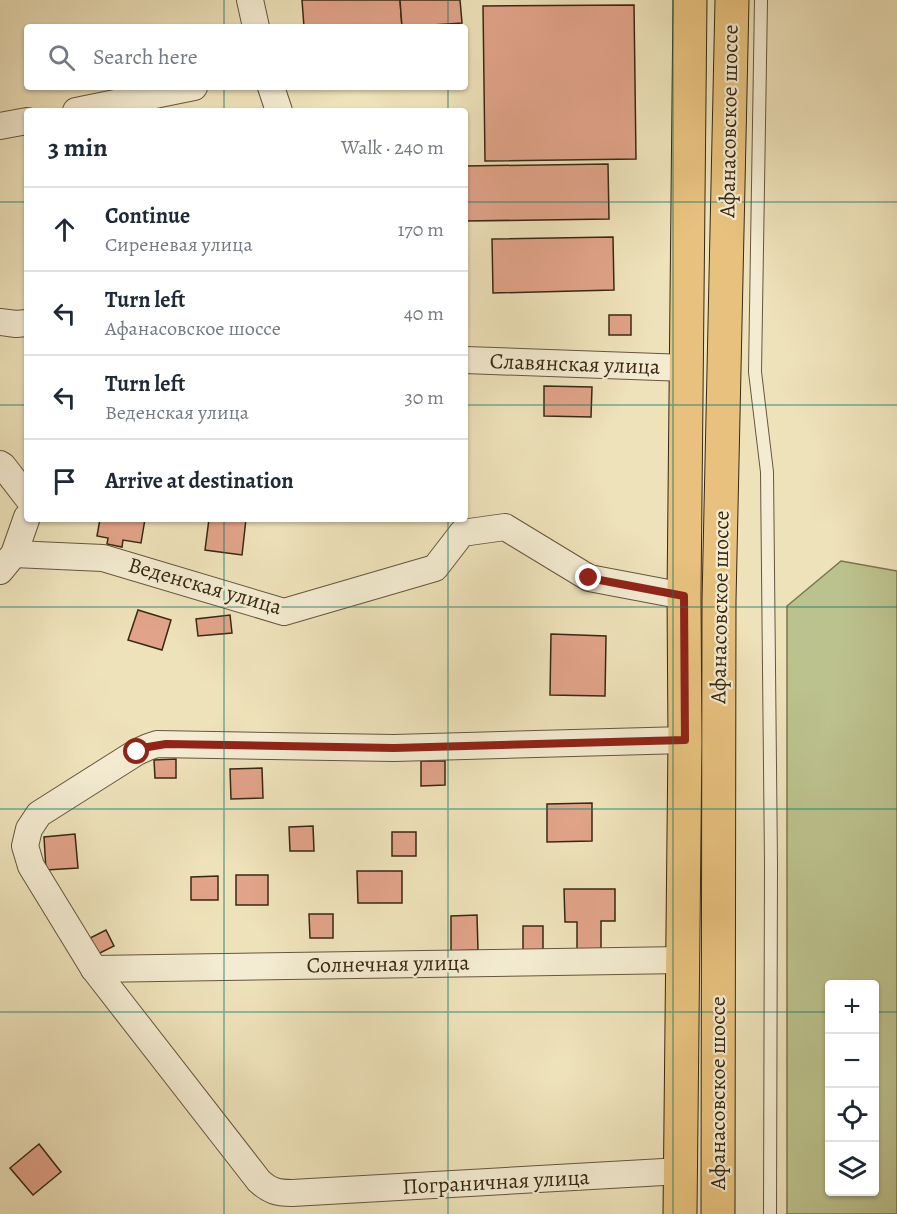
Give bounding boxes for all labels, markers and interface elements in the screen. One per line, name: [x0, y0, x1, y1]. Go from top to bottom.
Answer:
search box: [24, 24, 468, 90]
street label: Афанасовское шоссе: [712, 24, 746, 219]
icon: search: [45, 41, 78, 74]
text: Search here: [93, 42, 198, 72]
text: 3 min: [48, 130, 108, 165]
text: Walk · 240 m: [341, 134, 444, 161]
text: Continue: [105, 201, 190, 231]
icon: ahead: [48, 213, 81, 246]
text: 170 m: [398, 216, 444, 243]
text: Сиреневая улица: [105, 231, 253, 258]
text: Turn left: [105, 285, 185, 315]
icon: left: [48, 297, 81, 330]
text: 40 m: [404, 300, 444, 327]
text: Афанасовское шоссе: [105, 315, 281, 342]
street label: Славянская улица: [489, 346, 662, 382]
text: Turn left: [105, 369, 185, 399]
icon: left: [48, 381, 81, 414]
text: 30 m: [404, 384, 444, 411]
text: Веденская улица: [105, 399, 249, 426]
icon: arrive: [48, 465, 81, 498]
text: Arrive at destination: [105, 466, 294, 496]
street label: Афанасовское шоссе: [703, 510, 737, 705]
street label: Веденская улица: [125, 550, 286, 622]
route end: [575, 564, 601, 590]
route start: [123, 738, 149, 764]
street label: Солнечная улица: [306, 948, 471, 980]
map controls: [825, 980, 879, 1196]
button: +: [825, 980, 879, 1034]
street label: Афанасовское шоссе: [703, 996, 733, 1191]
button: −: [825, 1034, 879, 1088]
button: locate: [825, 1088, 879, 1142]
button: layers: [825, 1142, 879, 1196]
street label: Пограничная улица: [402, 1162, 591, 1202]

